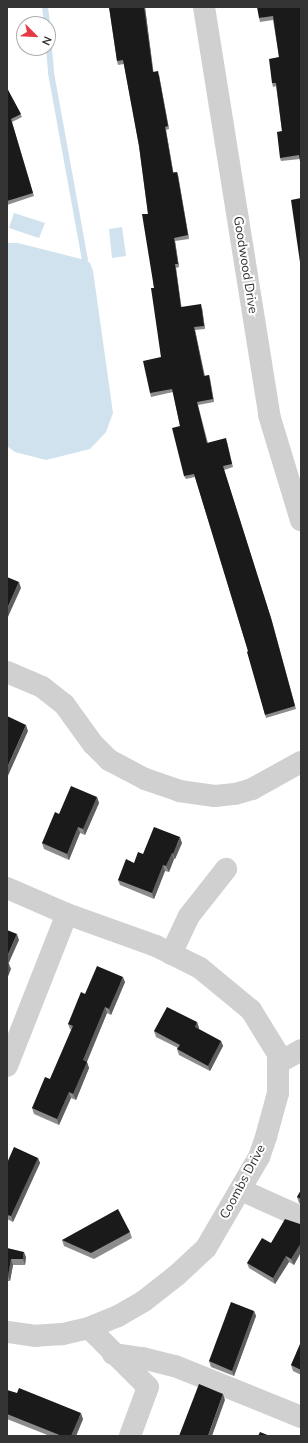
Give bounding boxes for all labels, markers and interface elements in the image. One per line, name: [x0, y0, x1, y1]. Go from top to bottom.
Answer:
north arrow: [16, 16, 56, 56]
text: N: [38, 34, 55, 47]
street label: Goodwood Drive: [230, 215, 260, 315]
street label: Coombs Drive: [217, 1142, 269, 1222]

